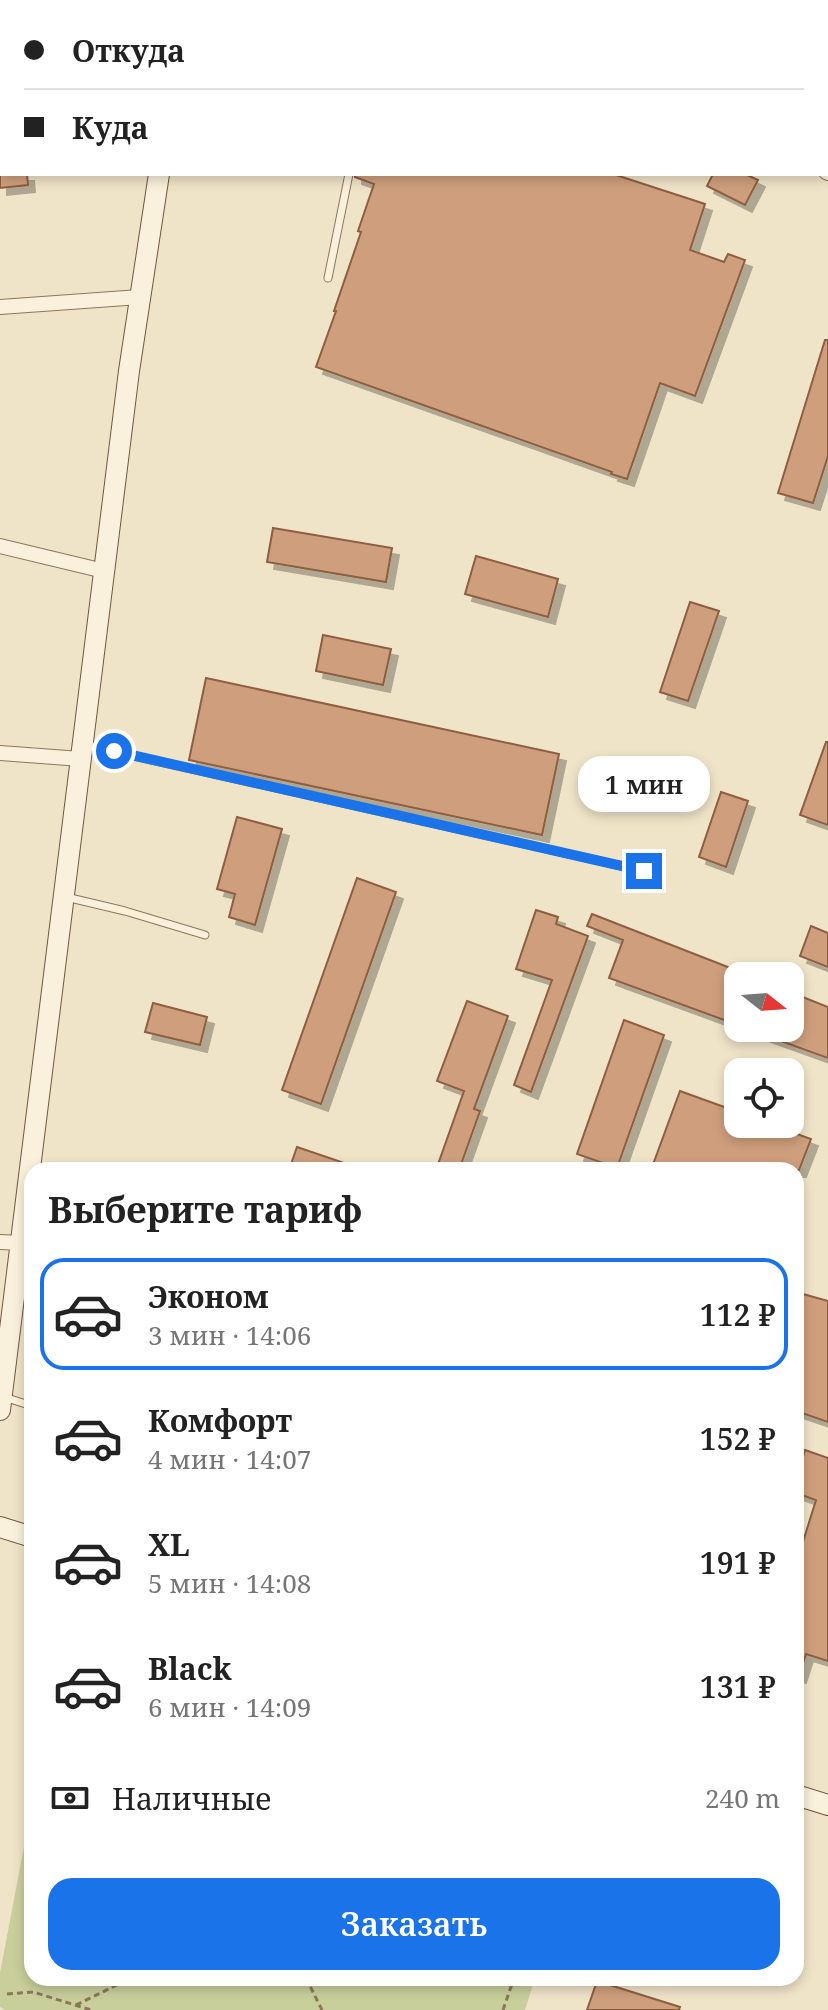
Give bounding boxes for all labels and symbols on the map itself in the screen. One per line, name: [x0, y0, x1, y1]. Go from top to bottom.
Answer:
route start: [96, 733, 132, 769]
callout: 1 мин: [578, 755, 710, 811]
route end: [626, 853, 662, 889]
north arrow: [724, 962, 804, 1042]

